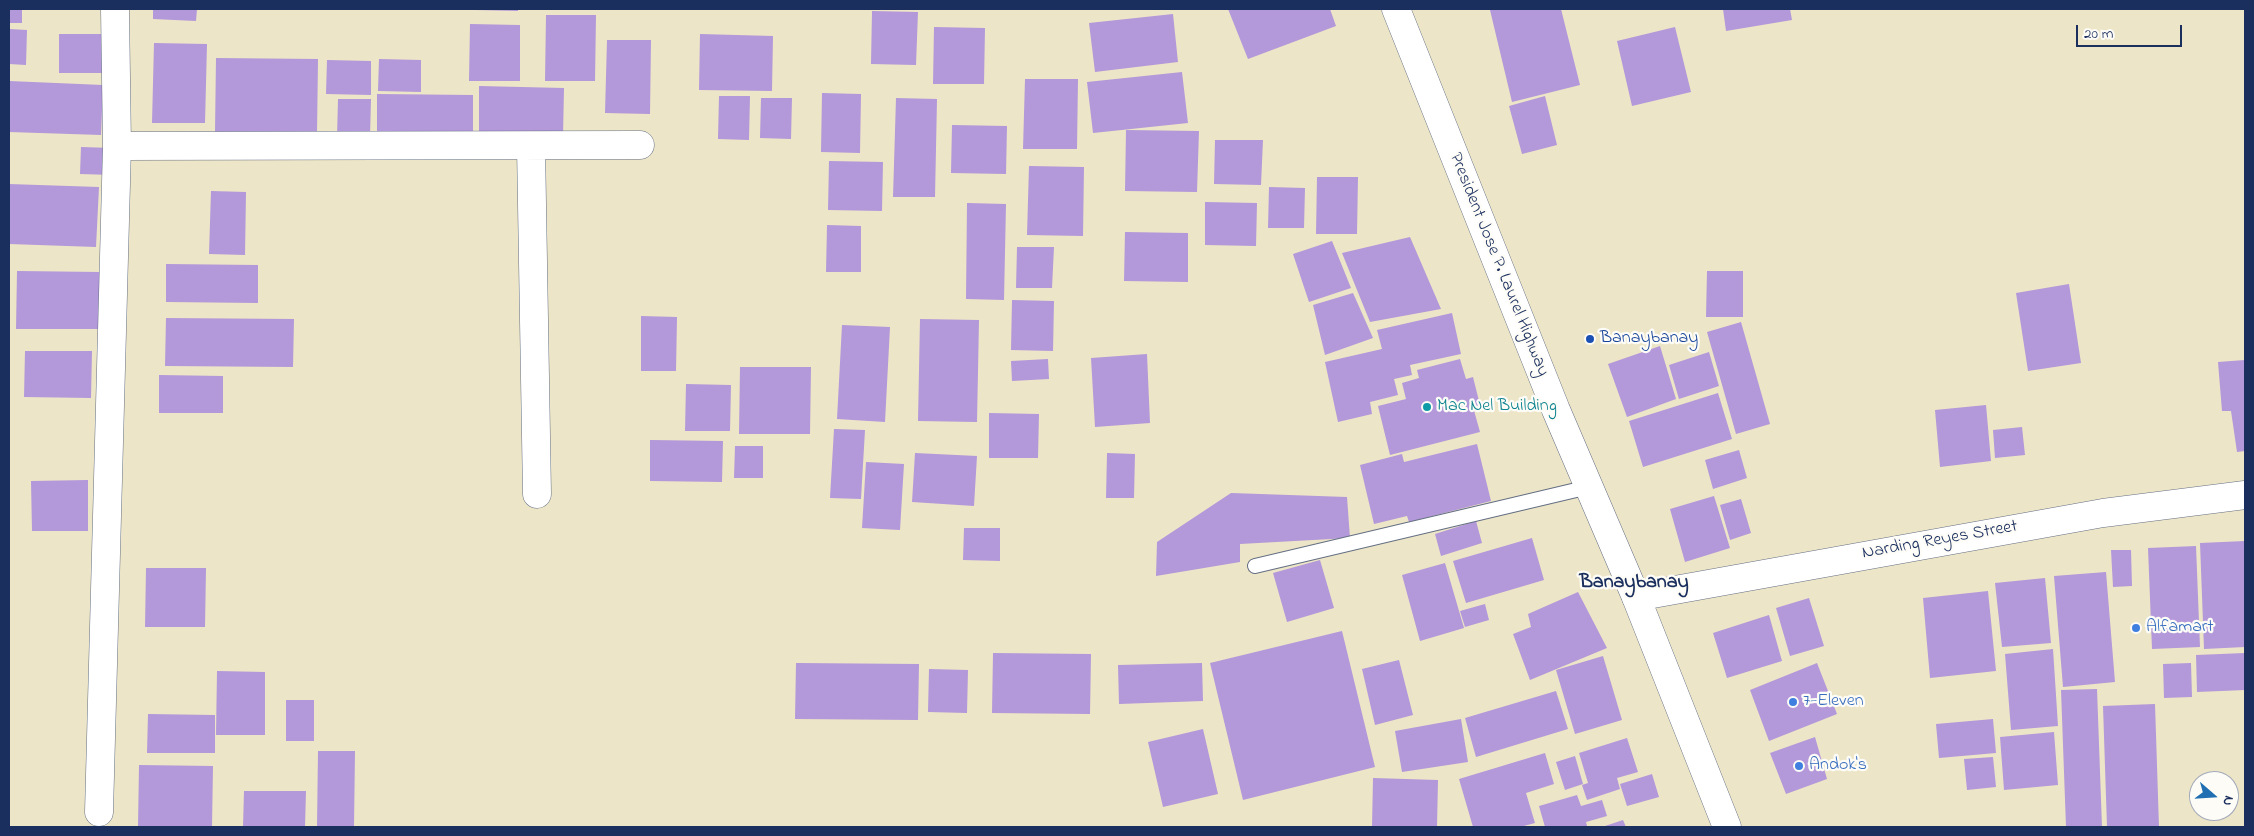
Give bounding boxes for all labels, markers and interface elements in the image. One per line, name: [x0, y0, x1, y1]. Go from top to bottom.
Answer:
scale bar: [2079, 15, 2185, 47]
text: 20 m: [2084, 23, 2113, 45]
street label: President Jose P. Laurel Highway: [1443, 150, 1553, 380]
place label: Banaybanay: [1600, 328, 1698, 350]
marker: Banaybanay: [1584, 333, 1596, 345]
place label: Mac Nel Building: [1437, 396, 1557, 418]
marker: Mac Nel Building: [1421, 401, 1433, 413]
street label: Narding Reyes Street: [1861, 517, 2019, 565]
district label: Banaybanay: [1579, 572, 1689, 596]
place label: Alfamart: [2146, 617, 2213, 639]
marker: Alfamart: [2130, 622, 2142, 634]
place label: 7-Eleven: [1803, 691, 1864, 713]
marker: 7-Eleven: [1787, 696, 1799, 708]
place label: Andok's: [1809, 755, 1867, 777]
marker: Andok's: [1793, 760, 1805, 772]
north arrow: [2189, 771, 2239, 821]
text: N: [2216, 793, 2239, 809]

